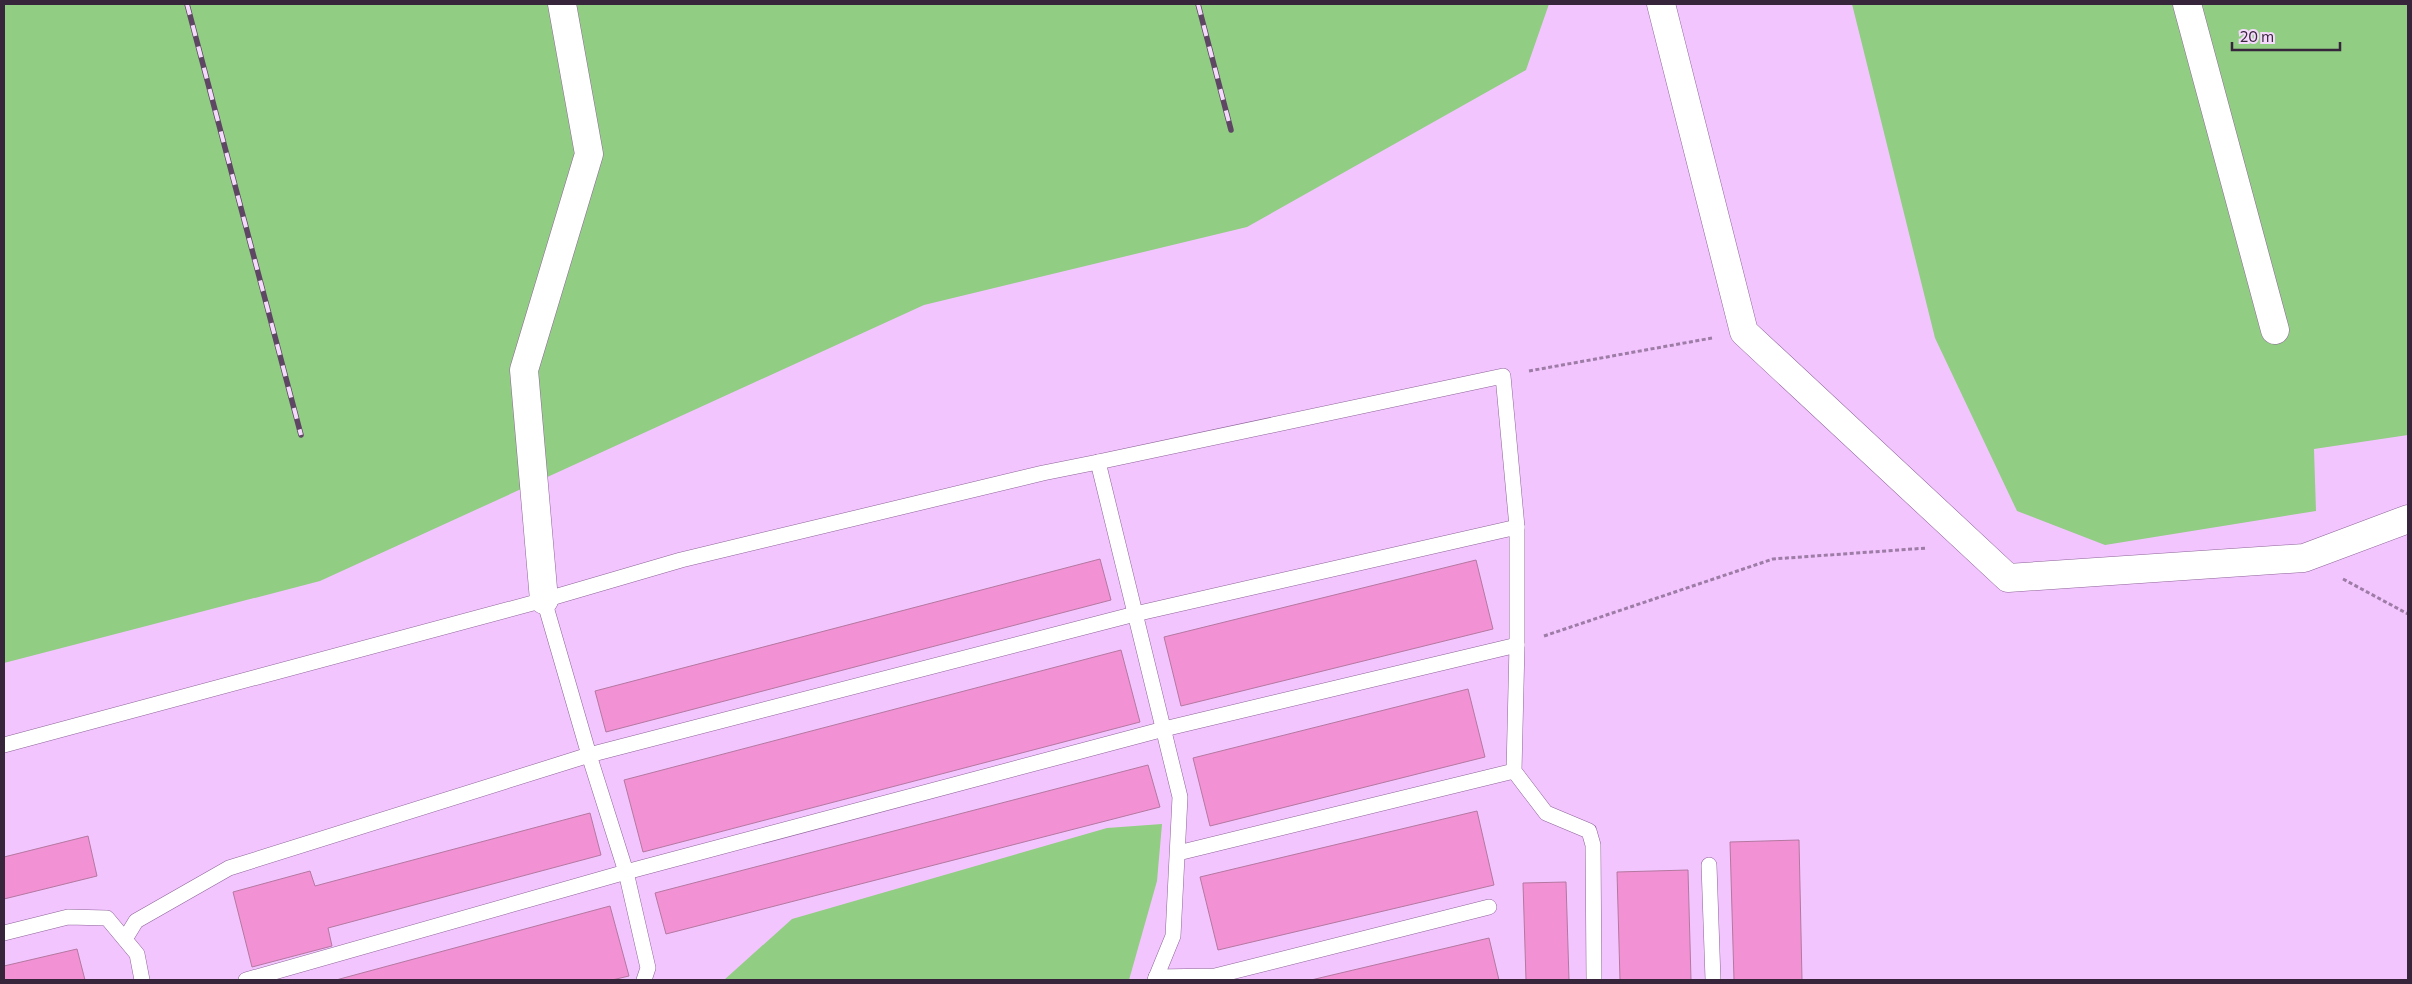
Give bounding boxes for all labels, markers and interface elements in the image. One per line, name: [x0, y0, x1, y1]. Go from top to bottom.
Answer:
scale bar: [2232, 20, 2340, 52]
text: 20 m: [2240, 27, 2274, 45]

